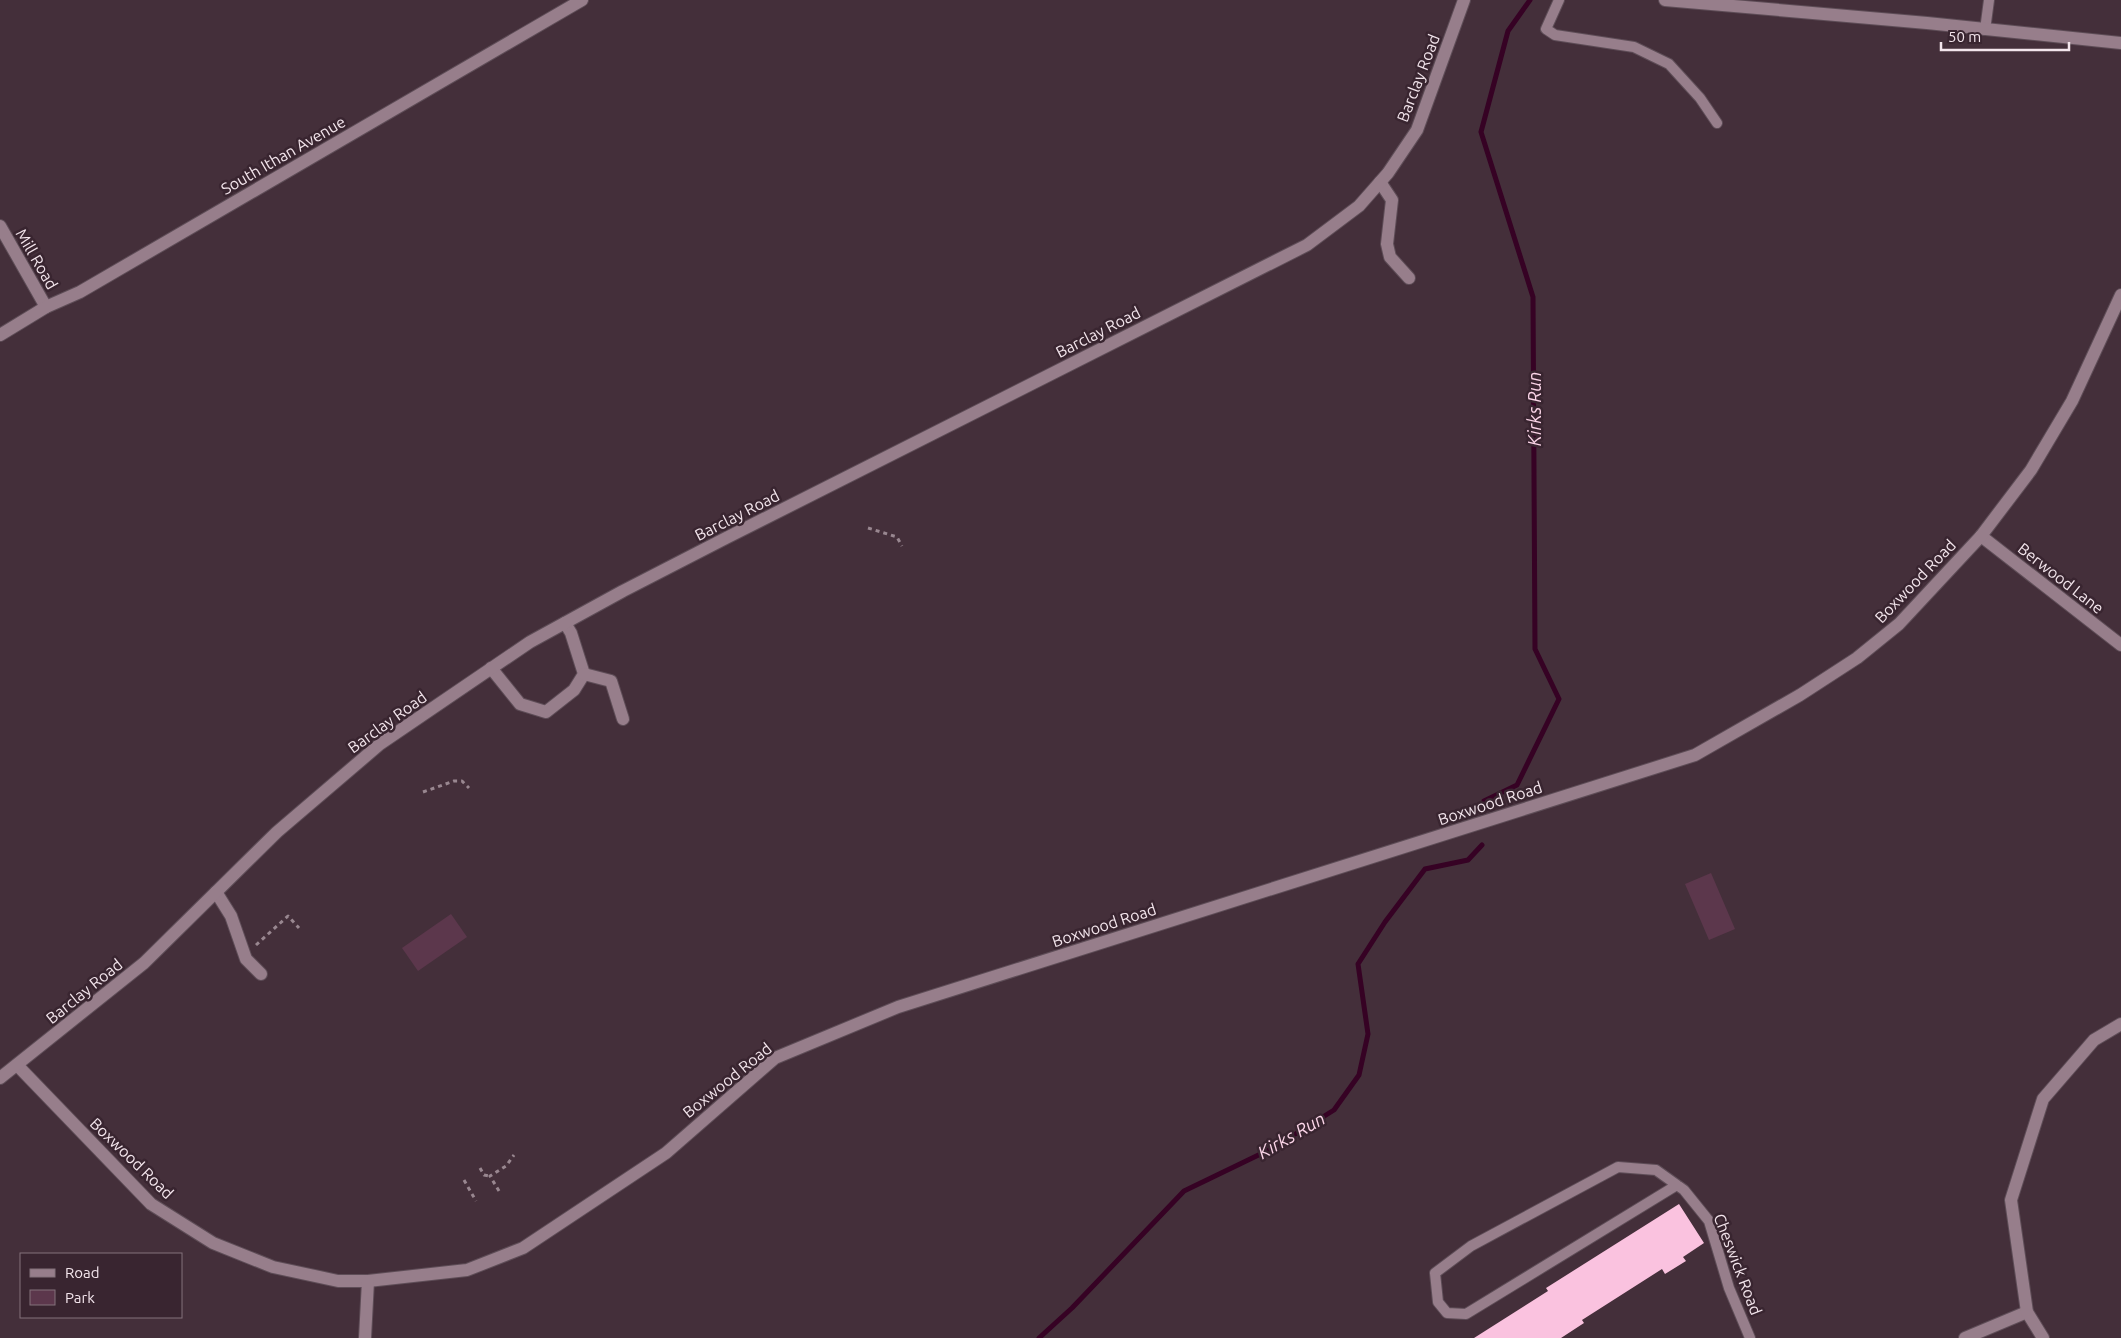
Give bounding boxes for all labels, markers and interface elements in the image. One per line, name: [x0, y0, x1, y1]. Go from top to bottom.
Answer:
scale bar: [1941, 20, 2068, 52]
text: 50 m: [1948, 28, 1981, 45]
street label: Barclay Road: [1393, 32, 1443, 124]
street label: South Ithan Avenue: [218, 112, 348, 198]
street label: Mill Road: [13, 226, 61, 292]
street label: Barclay Road: [1053, 303, 1143, 361]
water label: Kirks Run: [1524, 372, 1544, 446]
street label: Barclay Road: [692, 486, 782, 544]
street label: Boxwood Road: [1871, 536, 1959, 626]
street label: Berwood Lane: [2015, 539, 2107, 617]
street label: Barclay Road: [344, 688, 430, 756]
street label: Boxwood Road: [1436, 778, 1544, 828]
street label: Boxwood Road: [1050, 900, 1158, 950]
street label: Barclay Road: [42, 955, 126, 1027]
street label: Boxwood Road: [679, 1039, 775, 1121]
water label: Kirks Run: [1254, 1108, 1328, 1162]
street label: Boxwood Road: [87, 1114, 177, 1202]
street label: Cheswick Road: [1710, 1211, 1766, 1317]
legend: [20, 1253, 182, 1318]
text: Road: [65, 1264, 100, 1281]
text: Park: [65, 1289, 95, 1306]

